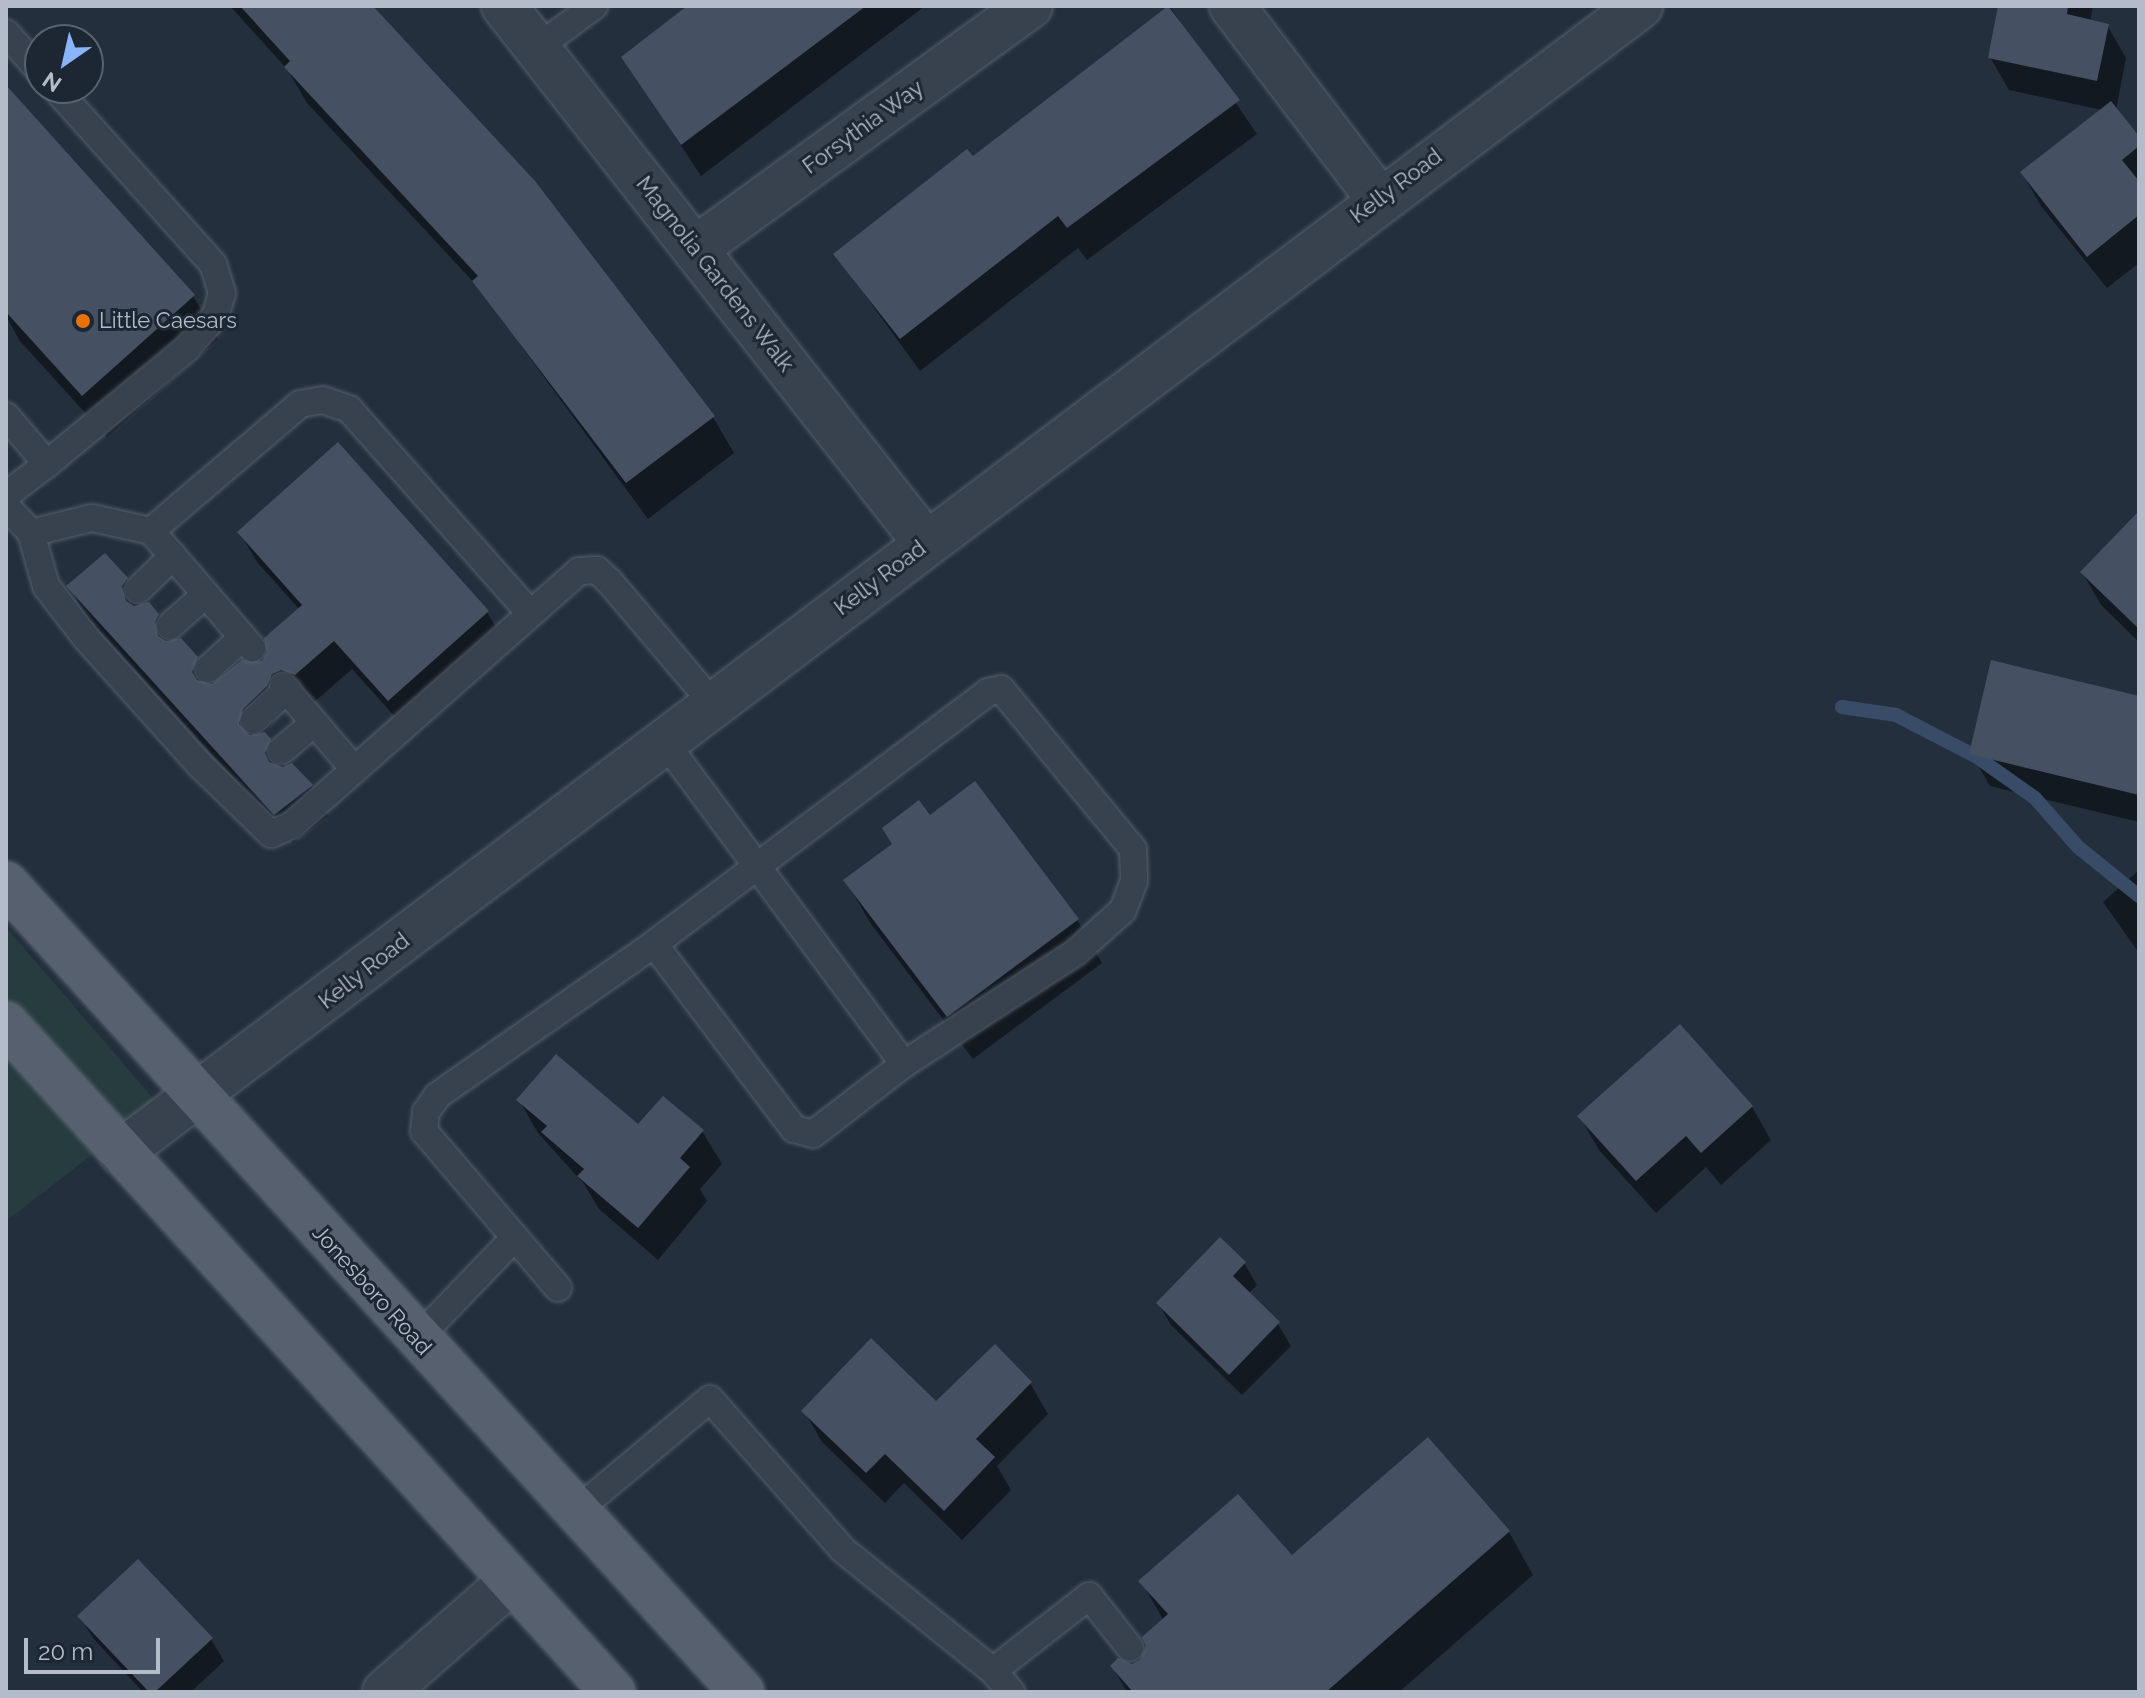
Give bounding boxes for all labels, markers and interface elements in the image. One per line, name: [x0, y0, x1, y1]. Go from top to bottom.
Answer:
north arrow: [24, 24, 104, 104]
text: N: [37, 67, 66, 98]
street label: Forsythia Way: [797, 74, 929, 180]
street label: Kelly Road: [1345, 143, 1447, 229]
street label: Magnolia Gardens Walk: [630, 171, 800, 377]
place label: Little Caesars: [99, 308, 237, 334]
marker: Little Caesars: [74, 312, 92, 330]
street label: Kelly Road: [829, 535, 931, 621]
street label: Kelly Road: [313, 927, 415, 1015]
street label: Jonesboro Road: [307, 1220, 437, 1360]
scale bar: [28, 1622, 164, 1672]
text: 20 m: [38, 1637, 93, 1666]

